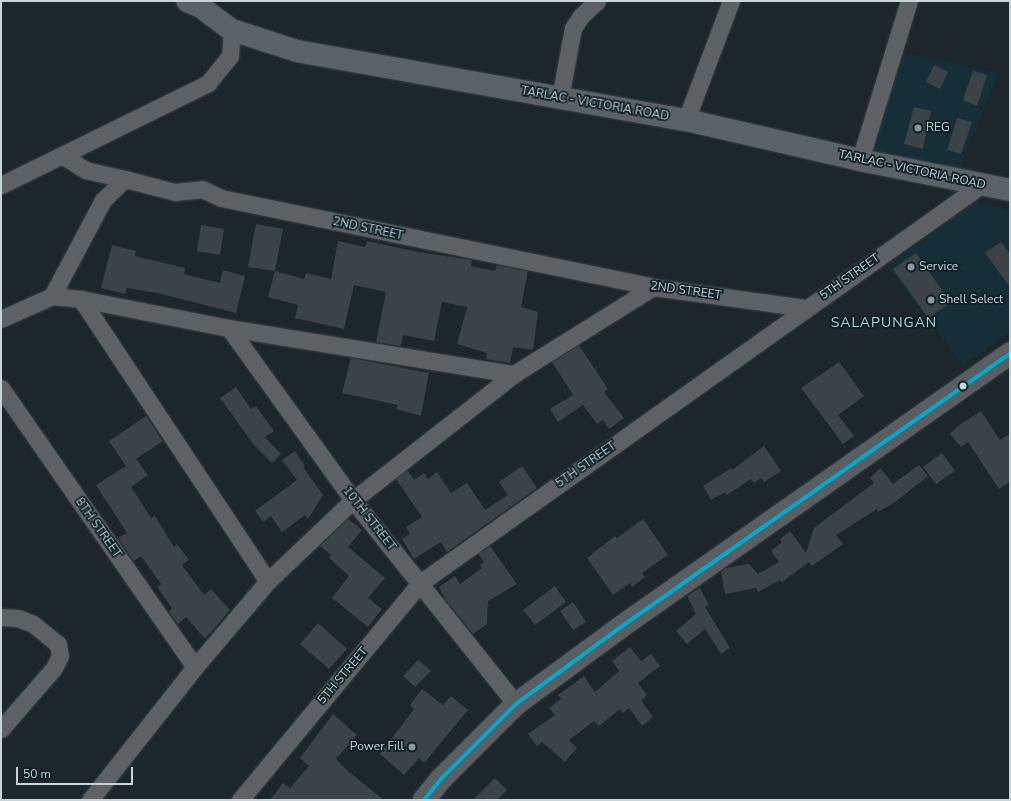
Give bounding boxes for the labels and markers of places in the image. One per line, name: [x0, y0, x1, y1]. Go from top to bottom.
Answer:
place label: REG: [926, 121, 950, 135]
marker: REG: [913, 123, 923, 133]
place label: Service: [919, 260, 958, 274]
marker: Service: [906, 262, 916, 272]
place label: Shell Select: [939, 293, 1003, 307]
marker: Shell Select: [926, 295, 936, 305]
unlabelled marker: [958, 381, 968, 391]
place label: Power Fill: [350, 740, 404, 754]
marker: Power Fill: [407, 742, 417, 752]

